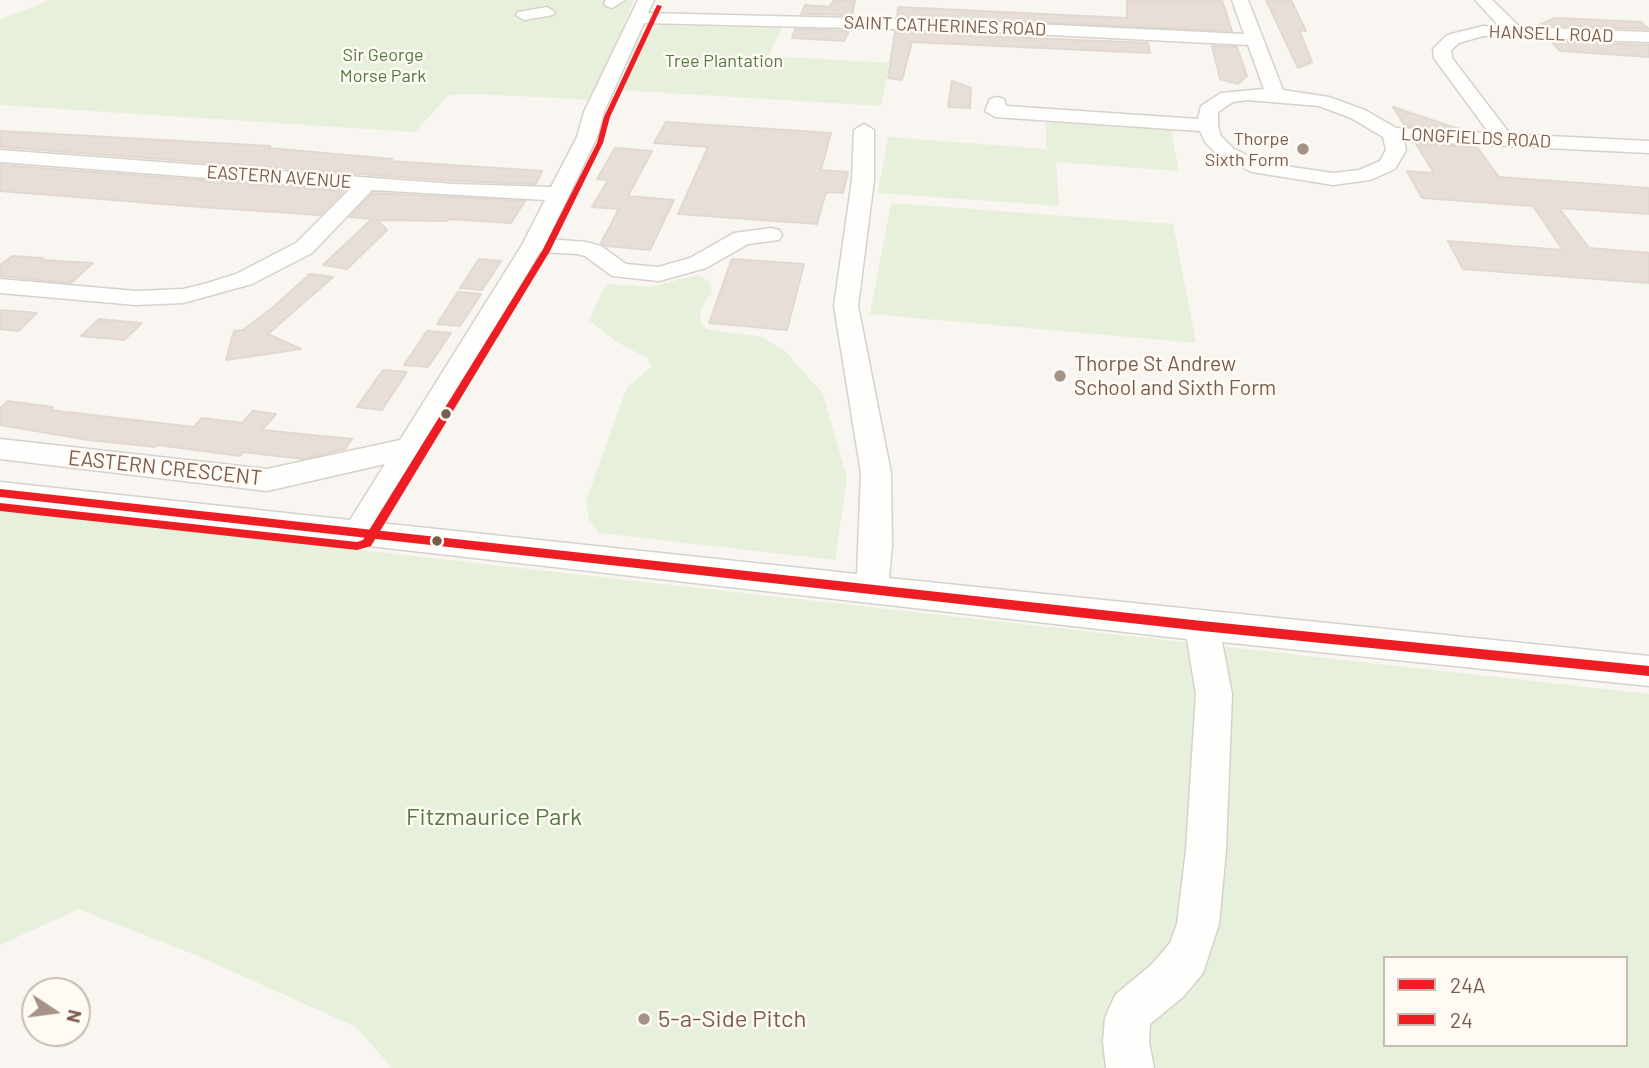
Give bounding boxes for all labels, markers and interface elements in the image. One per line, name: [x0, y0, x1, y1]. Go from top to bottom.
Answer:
street label: SAINT CATHERINES ROAD: [843, 12, 1047, 40]
street label: HANSELL ROAD: [1488, 21, 1614, 47]
park label: Sir George Morse Park: [340, 44, 426, 86]
park label: Tree Plantation: [665, 50, 783, 72]
street label: LONGFIELDS ROAD: [1401, 123, 1551, 153]
place label: Thorpe Sixth Form: [1205, 128, 1289, 170]
marker: Thorpe Sixth Form: [1295, 141, 1311, 157]
street label: EASTERN AVENUE: [206, 161, 352, 193]
place label: Thorpe St Andrew School and Sixth Form: [1074, 351, 1276, 401]
marker: Thorpe St Andrew School and Sixth Form: [1052, 368, 1068, 384]
unlabelled marker: [439, 407, 453, 421]
street label: EASTERN CRESCENT: [67, 445, 263, 491]
unlabelled marker: [430, 534, 444, 548]
park label: Fitzmaurice Park: [406, 803, 582, 831]
legend: [1383, 956, 1628, 1047]
text: 24A: [1450, 972, 1486, 997]
north arrow: [21, 977, 91, 1047]
place label: 5-a-Side Pitch: [658, 1005, 806, 1033]
text: 24: [1450, 1007, 1473, 1032]
text: N: [62, 1008, 88, 1025]
marker: 5-a-Side Pitch: [636, 1011, 652, 1027]

